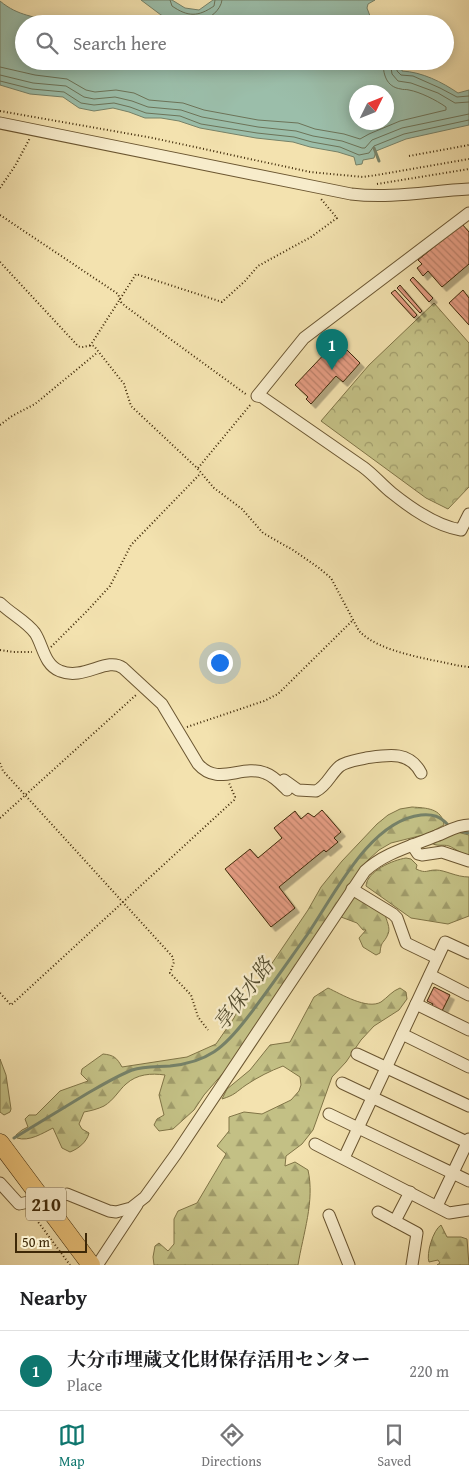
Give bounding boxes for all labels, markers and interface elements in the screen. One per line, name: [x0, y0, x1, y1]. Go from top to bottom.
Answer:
search box: [15, 15, 454, 70]
icon: search: [33, 29, 61, 57]
text: Search here: [73, 29, 167, 57]
north arrow: [349, 85, 394, 130]
pin: 1: [316, 329, 348, 370]
your location: [207, 650, 233, 676]
water label: 享保水路: [205, 950, 282, 1037]
road number: 210: [26, 1188, 66, 1220]
scale bar: [15, 1230, 88, 1253]
text: 50 m: [22, 1232, 50, 1252]
text: Nearby: [20, 1282, 87, 1313]
text: 大分市埋蔵文化財保存活用センター: [67, 1345, 370, 1373]
text: 1: [32, 1359, 40, 1383]
text: 220 m: [409, 1359, 449, 1383]
text: Place: [67, 1373, 102, 1397]
tab: Map: [58, 1421, 86, 1471]
tab: Directions: [201, 1421, 262, 1471]
tab: Saved: [377, 1421, 411, 1471]

